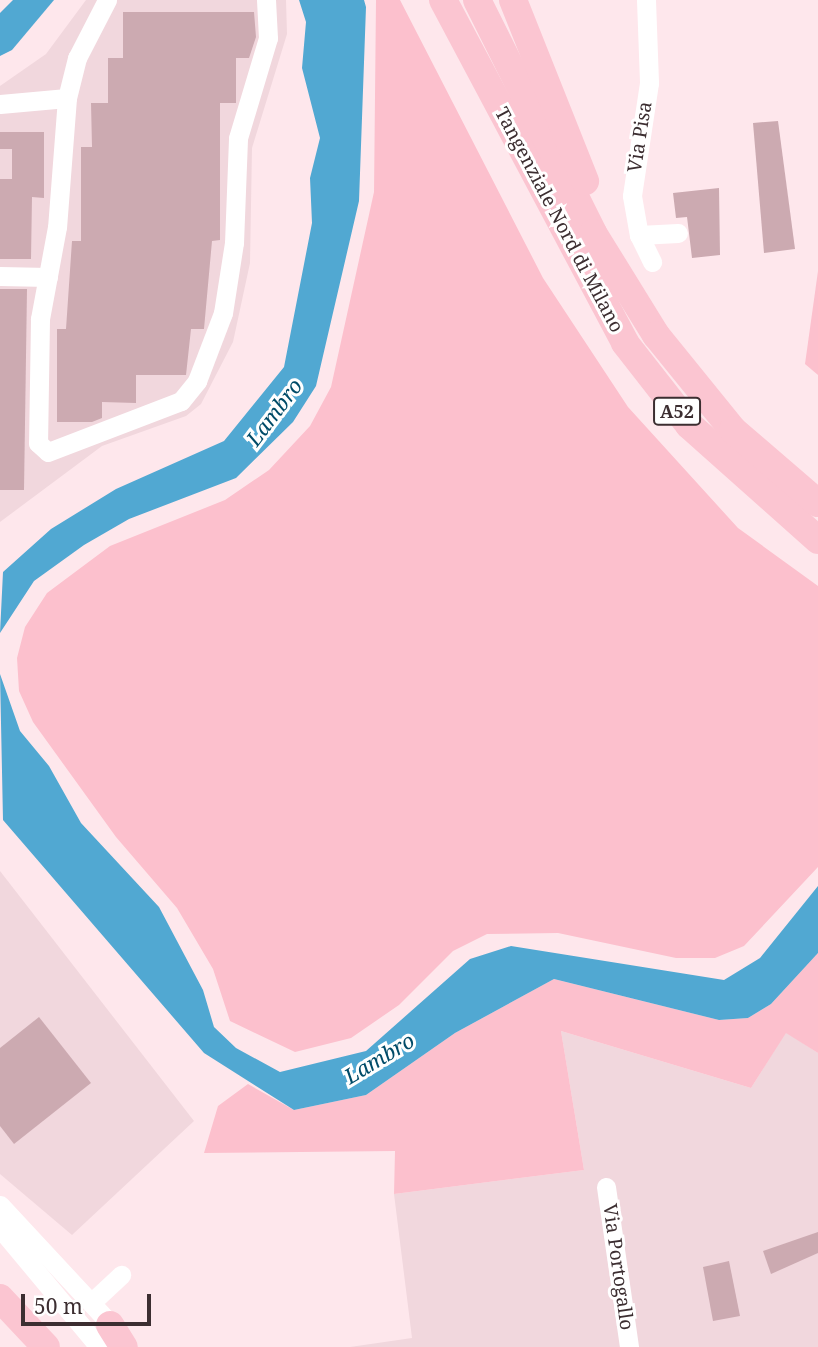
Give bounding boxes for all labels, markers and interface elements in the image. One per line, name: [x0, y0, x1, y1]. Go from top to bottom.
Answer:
street label: Via Pisa: [623, 100, 657, 174]
street label: Tangenziale Nord di Milano: [490, 104, 628, 336]
water label: Lambro: [241, 374, 307, 450]
road number: A52: [652, 396, 702, 426]
water label: Lambro: [339, 1027, 419, 1089]
street label: Via Portogallo: [598, 1202, 638, 1332]
scale bar: [24, 1280, 154, 1324]
text: 50 m: [34, 1292, 83, 1320]

